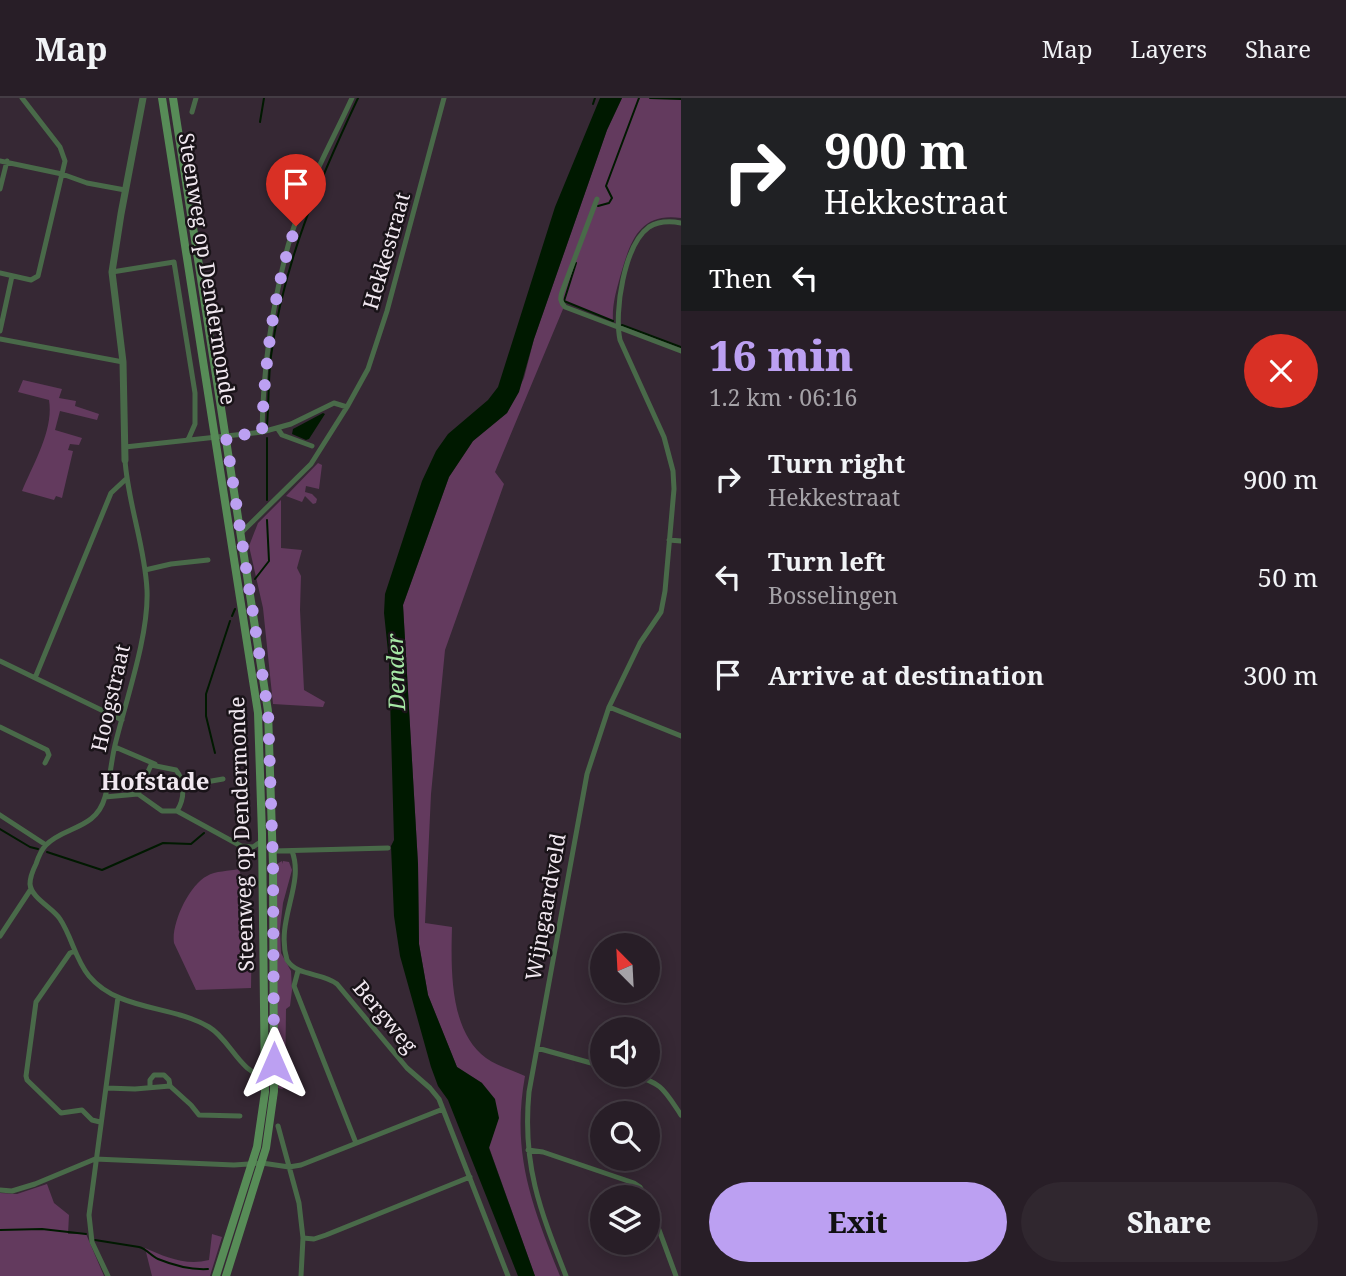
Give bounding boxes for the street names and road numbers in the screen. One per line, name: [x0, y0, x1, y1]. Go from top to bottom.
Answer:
street label: Steenweg op Dendermonde: [173, 131, 243, 407]
street label: Hekkestraat: [356, 189, 416, 313]
street label: Hoogstraat: [84, 641, 136, 754]
street label: Steenweg op Dendermonde: [222, 696, 260, 972]
street label: Wijngaardveld: [518, 831, 572, 983]
street label: Bergweg: [347, 974, 425, 1059]

